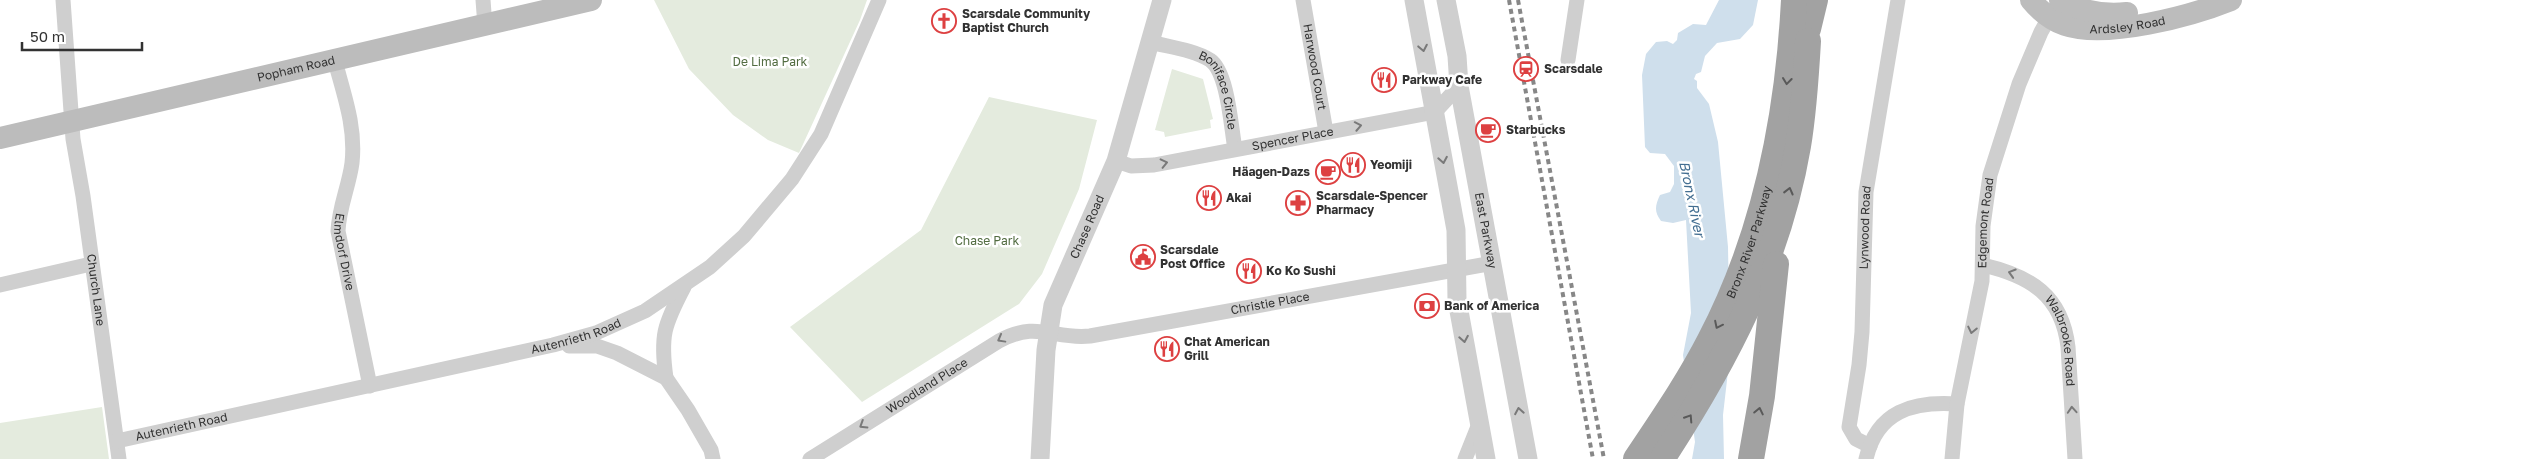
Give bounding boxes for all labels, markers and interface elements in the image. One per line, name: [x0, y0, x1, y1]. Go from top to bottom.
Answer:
place label: Scarsdale Community Baptist Church: [962, 6, 1091, 35]
church icon: Scarsdale Community Baptist Church: [931, 8, 957, 34]
street label: Ardsley Road: [2089, 12, 2167, 36]
scale bar: [22, 20, 142, 52]
street label: Harwood Court: [1300, 22, 1330, 112]
text: 50 m: [30, 27, 65, 45]
one-way arrow: [1417, 44, 1428, 52]
street label: Boniface Circle: [1196, 47, 1240, 131]
street label: Popham Road: [255, 52, 336, 85]
park label: De Lima Park: [733, 54, 808, 69]
station icon: Scarsdale: [1513, 56, 1539, 82]
place label: Scarsdale: [1544, 61, 1603, 76]
restaurant icon: Parkway Cafe: [1371, 67, 1397, 93]
place label: Parkway Cafe: [1402, 72, 1482, 87]
one-way arrow: [1782, 77, 1793, 85]
cafe icon: Starbucks: [1475, 117, 1501, 143]
one-way arrow: [1353, 122, 1362, 132]
place label: Starbucks: [1506, 122, 1566, 137]
street label: Spencer Place: [1251, 123, 1335, 153]
restaurant icon: Yeomiji: [1340, 152, 1366, 178]
one-way arrow: [1438, 156, 1448, 165]
place label: Yeomiji: [1370, 157, 1412, 172]
one-way arrow: [1159, 158, 1168, 169]
cafe icon: Häagen-Dazs: [1315, 159, 1341, 185]
water label: Bronx River: [1676, 159, 1709, 241]
place label: Häagen-Dazs: [1232, 164, 1310, 179]
street label: Edgemont Road: [1974, 176, 1997, 269]
street label: Bronx River Parkway: [1723, 184, 1774, 301]
street label: Lynwood Road: [1856, 184, 1874, 270]
restaurant icon: Akai: [1196, 185, 1222, 211]
one-way arrow: [1783, 186, 1794, 195]
place label: Scarsdale-Spencer Pharmacy: [1316, 188, 1428, 217]
place label: Akai: [1226, 190, 1252, 205]
pharmacy icon: Scarsdale-Spencer Pharmacy: [1285, 190, 1311, 216]
street label: East Parkway: [1472, 191, 1501, 270]
street label: Chase Road: [1066, 192, 1107, 261]
street label: Elmdorf Drive: [331, 212, 358, 292]
park label: Chase Park: [955, 233, 1020, 248]
place label: Scarsdale Post Office: [1160, 242, 1225, 271]
public building icon: Scarsdale Post Office: [1130, 244, 1156, 270]
street label: Church Lane: [84, 253, 109, 327]
restaurant icon: Ko Ko Sushi: [1236, 258, 1262, 284]
place label: Ko Ko Sushi: [1266, 263, 1336, 278]
one-way arrow: [2008, 268, 2016, 278]
street label: Christie Place: [1229, 288, 1311, 317]
street label: Walbrooke Road: [2042, 292, 2078, 386]
bank icon: Bank of America: [1414, 293, 1440, 319]
place label: Bank of America: [1444, 298, 1539, 313]
street label: Autenrieth Road: [529, 315, 623, 357]
one-way arrow: [1714, 320, 1724, 329]
one-way arrow: [1967, 326, 1978, 335]
one-way arrow: [998, 333, 1007, 343]
place label: Chat American Grill: [1184, 334, 1270, 363]
one-way arrow: [1459, 334, 1469, 343]
restaurant icon: Chat American Grill: [1154, 336, 1180, 362]
street label: Woodland Place: [883, 354, 970, 417]
one-way arrow: [2067, 406, 2078, 414]
one-way arrow: [1515, 407, 1525, 415]
one-way arrow: [1753, 407, 1764, 415]
street label: Autenrieth Road: [134, 409, 229, 444]
one-way arrow: [1682, 415, 1692, 424]
one-way arrow: [860, 419, 869, 429]

